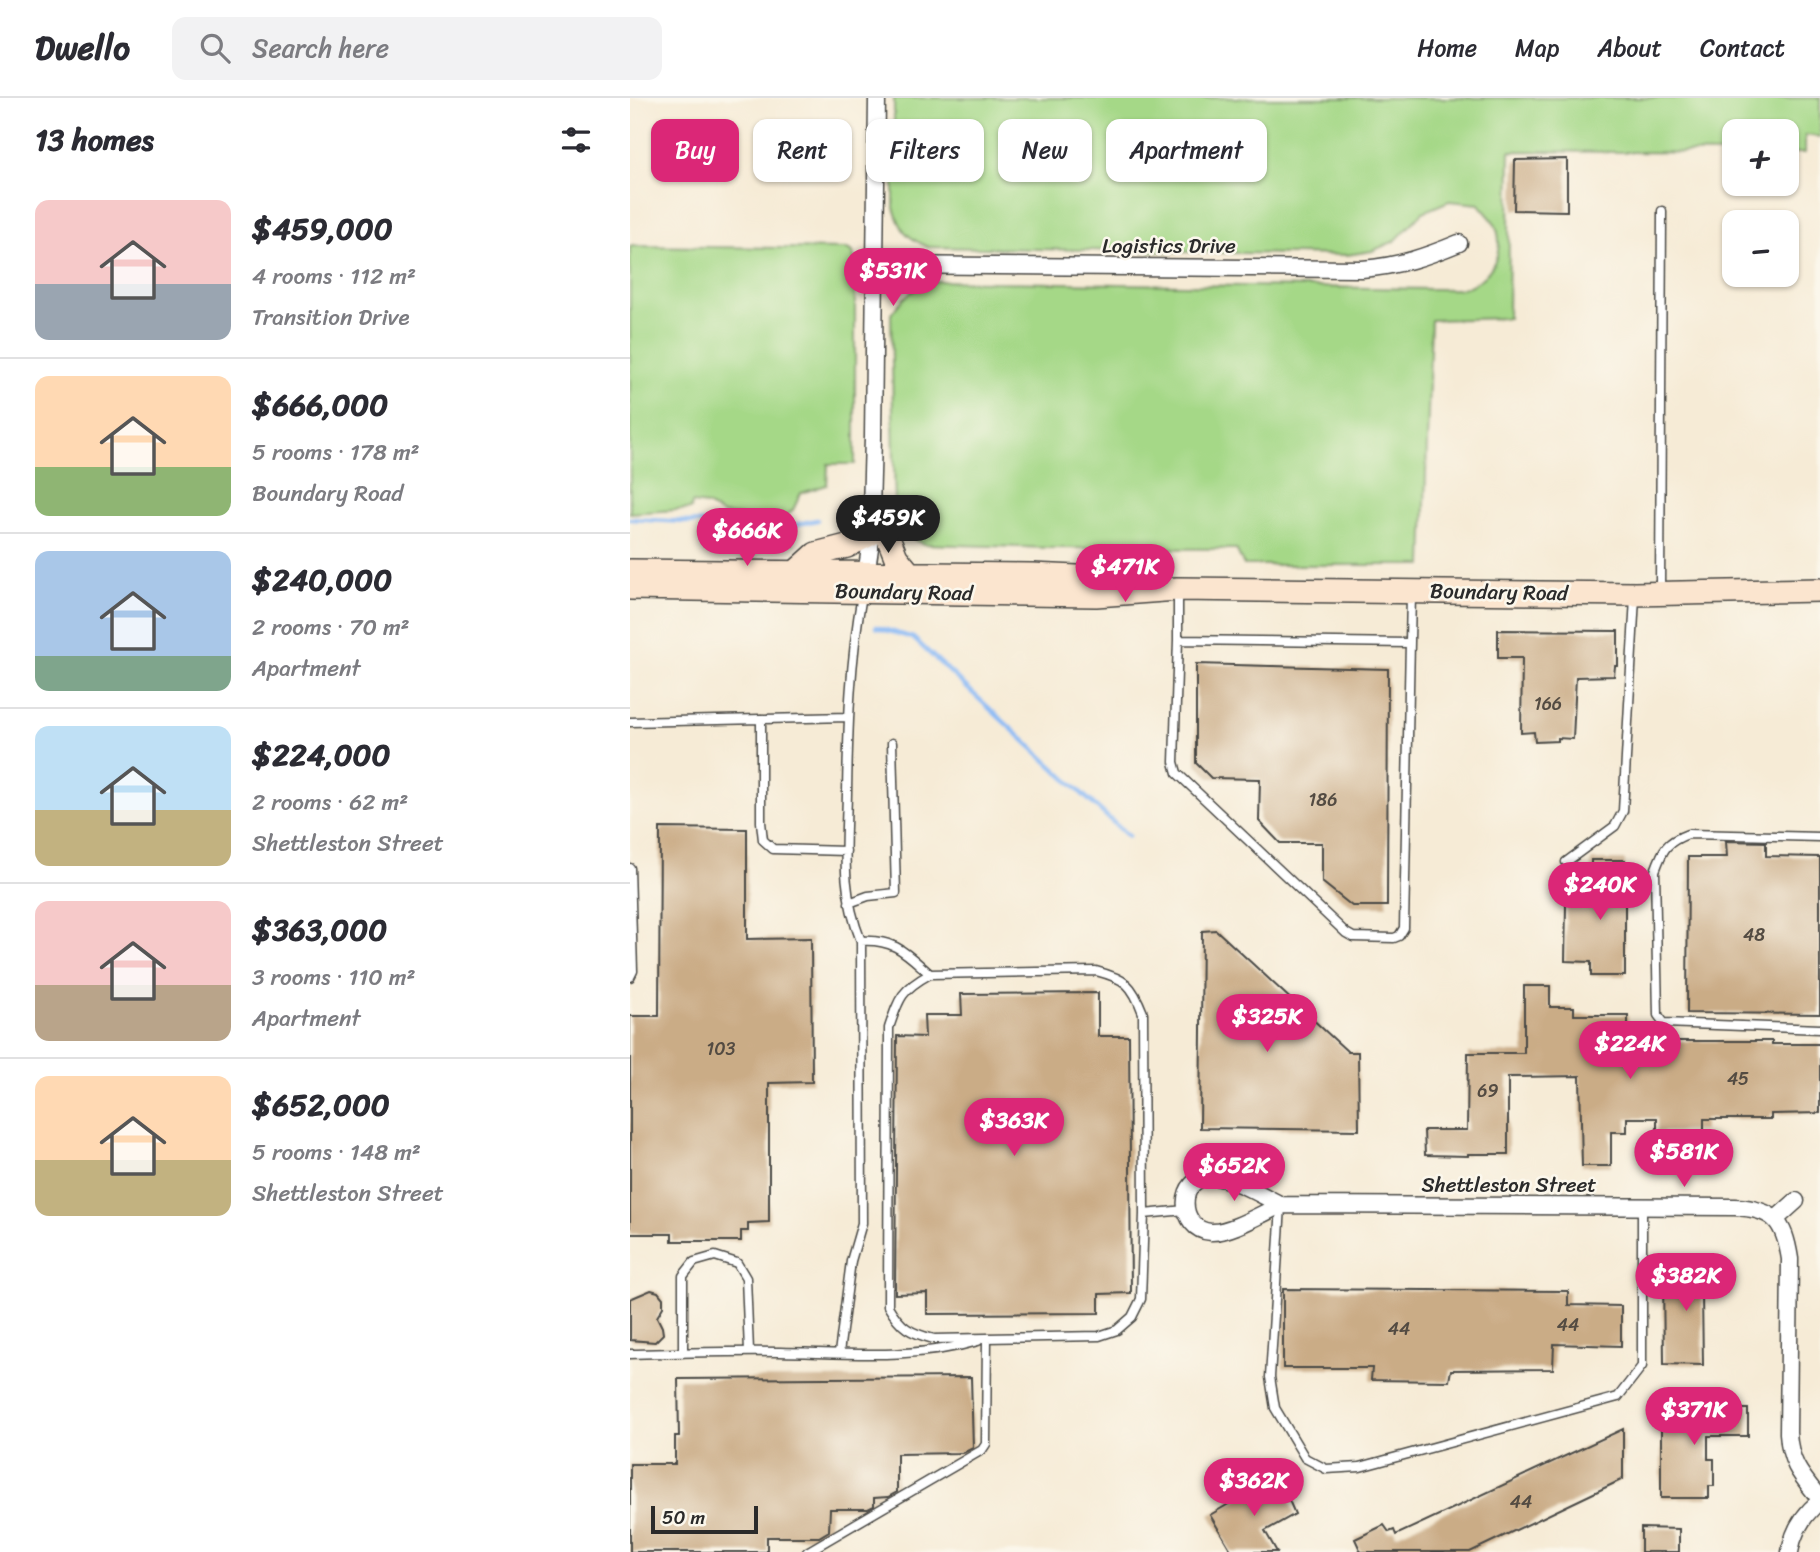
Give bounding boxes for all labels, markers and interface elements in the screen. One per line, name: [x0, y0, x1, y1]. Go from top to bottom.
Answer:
search box: [172, 17, 662, 80]
text: Dwello: [35, 19, 130, 77]
text: Search here: [252, 25, 389, 71]
text: Home: [1417, 27, 1477, 69]
text: Map: [1515, 27, 1559, 69]
text: About: [1597, 27, 1662, 69]
text: Contact: [1700, 27, 1785, 69]
icon: search: [196, 29, 234, 67]
text: 13 homes: [35, 113, 154, 167]
chip: Buy: [651, 119, 739, 182]
chip: Rent: [753, 119, 852, 182]
chip: Filters: [866, 119, 984, 182]
chip: New: [998, 119, 1092, 182]
chip: Apartment: [1106, 119, 1267, 182]
map controls: [1722, 119, 1799, 287]
button: +: [1722, 119, 1799, 196]
icon: filters: [557, 121, 595, 159]
text: $459,000: [252, 202, 393, 256]
button: −: [1722, 210, 1799, 287]
street label: Logistics Drive: [1102, 227, 1236, 265]
icon: home: [91, 228, 175, 312]
pin: $531K: [844, 248, 942, 308]
text: $531K: [860, 250, 926, 291]
text: 4 rooms · 112 m²: [252, 256, 416, 297]
text: Transition Drive: [252, 297, 410, 338]
text: $666,000: [252, 378, 388, 432]
icon: home: [91, 404, 175, 488]
text: 5 rooms · 178 m²: [252, 432, 420, 473]
text: Boundary Road: [252, 473, 403, 514]
pin: $459K: [839, 496, 937, 555]
text: $459K: [852, 497, 924, 538]
pin: $666K: [698, 508, 796, 568]
text: $666K: [713, 510, 781, 551]
pin: $471K: [1076, 545, 1174, 604]
text: $471K: [1092, 546, 1158, 587]
text: $240,000: [252, 553, 392, 607]
street label: Boundary Road: [835, 572, 975, 612]
street label: Boundary Road: [1430, 572, 1570, 612]
icon: home: [91, 579, 175, 663]
text: 2 rooms · 70 m²: [252, 607, 410, 648]
text: Apartment: [252, 648, 361, 689]
house number: 166: [1534, 688, 1562, 720]
text: $224,000: [252, 728, 391, 782]
icon: home: [91, 754, 175, 838]
text: 2 rooms · 62 m²: [252, 782, 408, 823]
house number: 186: [1309, 784, 1337, 816]
text: Shettleston Street: [252, 823, 444, 864]
pin: $240K: [1551, 862, 1649, 922]
text: $240K: [1564, 864, 1636, 905]
text: $363,000: [252, 903, 387, 957]
house number: 48: [1743, 919, 1765, 951]
icon: home: [91, 929, 175, 1013]
text: 3 rooms · 110 m²: [252, 957, 416, 998]
pin: $325K: [1218, 995, 1316, 1054]
text: $325K: [1232, 996, 1302, 1037]
text: Apartment: [252, 998, 361, 1039]
pin: $224K: [1581, 1021, 1679, 1081]
text: $224K: [1595, 1023, 1665, 1064]
house number: 103: [707, 1033, 736, 1065]
house number: 45: [1727, 1063, 1749, 1095]
house number: 69: [1477, 1075, 1499, 1107]
text: $652,000: [252, 1078, 390, 1132]
pin: $363K: [965, 1098, 1063, 1158]
text: $363K: [980, 1100, 1048, 1141]
icon: home: [91, 1104, 175, 1188]
pin: $581K: [1635, 1130, 1733, 1189]
text: $581K: [1650, 1131, 1718, 1172]
text: 5 rooms · 148 m²: [252, 1132, 421, 1173]
pin: $652K: [1185, 1144, 1283, 1203]
text: $652K: [1199, 1145, 1269, 1186]
street label: Shettleston Street: [1421, 1166, 1597, 1204]
text: Shettleston Street: [252, 1173, 444, 1214]
pin: $382K: [1637, 1254, 1735, 1313]
text: $382K: [1651, 1255, 1721, 1296]
house number: 44: [1557, 1309, 1579, 1341]
house number: 44: [1388, 1313, 1410, 1345]
pin: $371K: [1645, 1388, 1743, 1447]
text: $371K: [1661, 1389, 1727, 1430]
pin: $362K: [1205, 1458, 1303, 1518]
text: $362K: [1220, 1460, 1288, 1501]
house number: 44: [1510, 1486, 1532, 1518]
text: 50 m: [662, 1501, 705, 1534]
scale bar: [651, 1503, 758, 1535]

